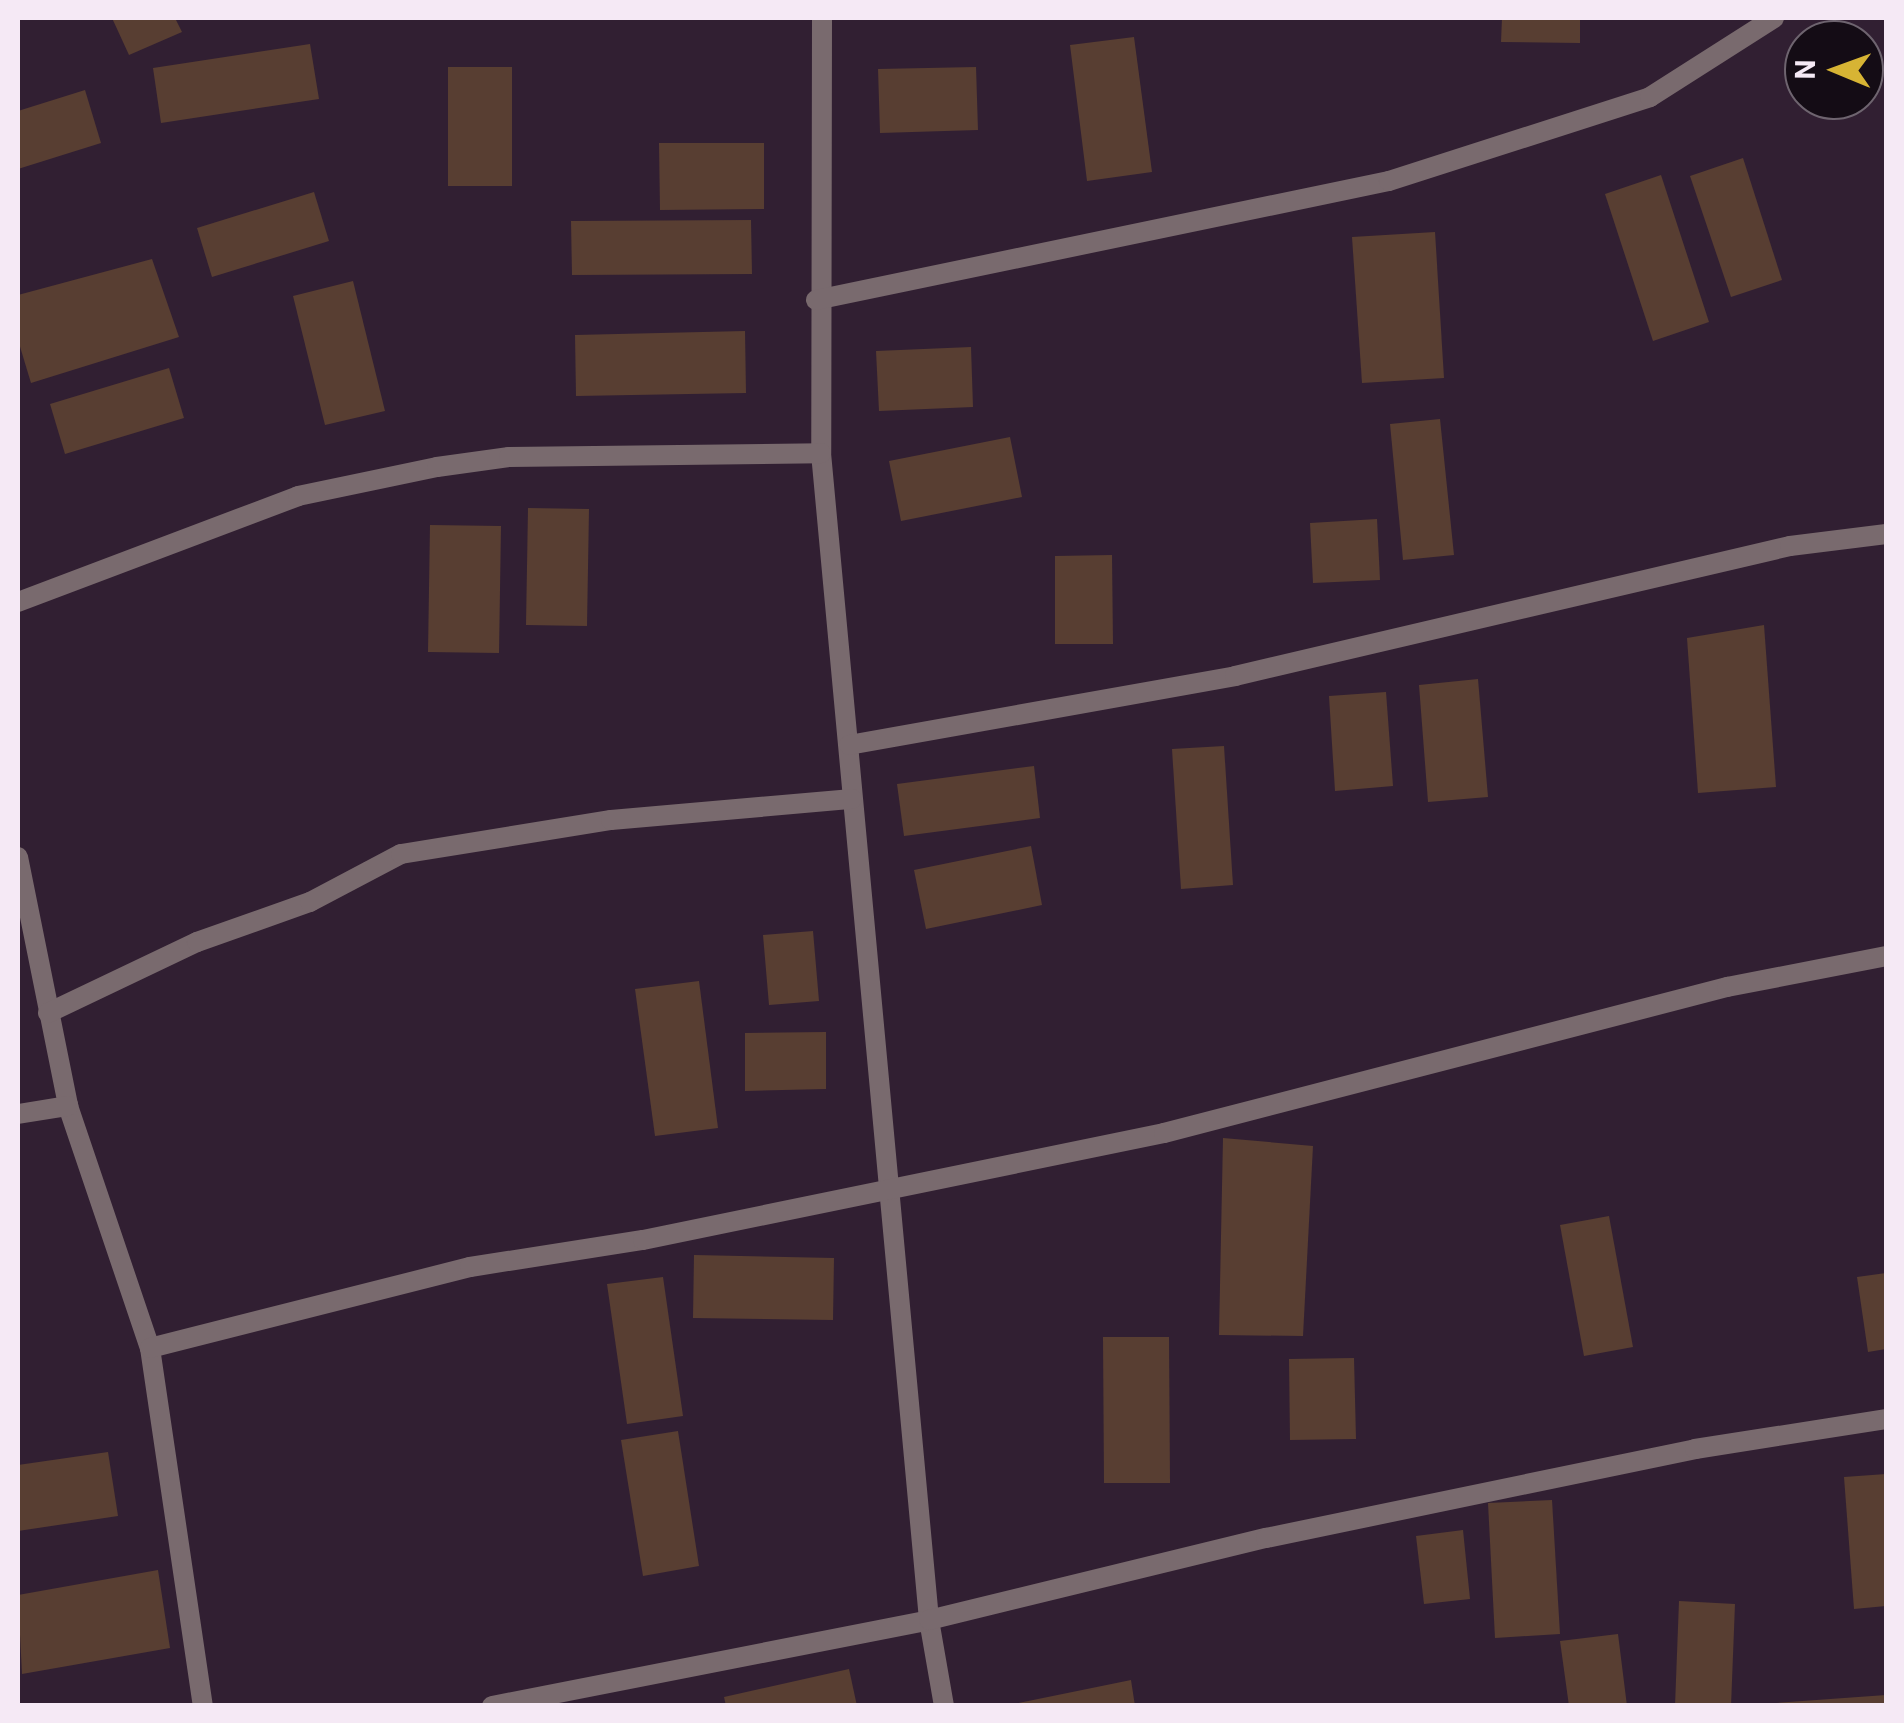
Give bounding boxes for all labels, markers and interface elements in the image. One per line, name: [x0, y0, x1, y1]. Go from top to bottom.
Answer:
north arrow: [1784, 20, 1884, 120]
text: N: [1789, 59, 1822, 80]

